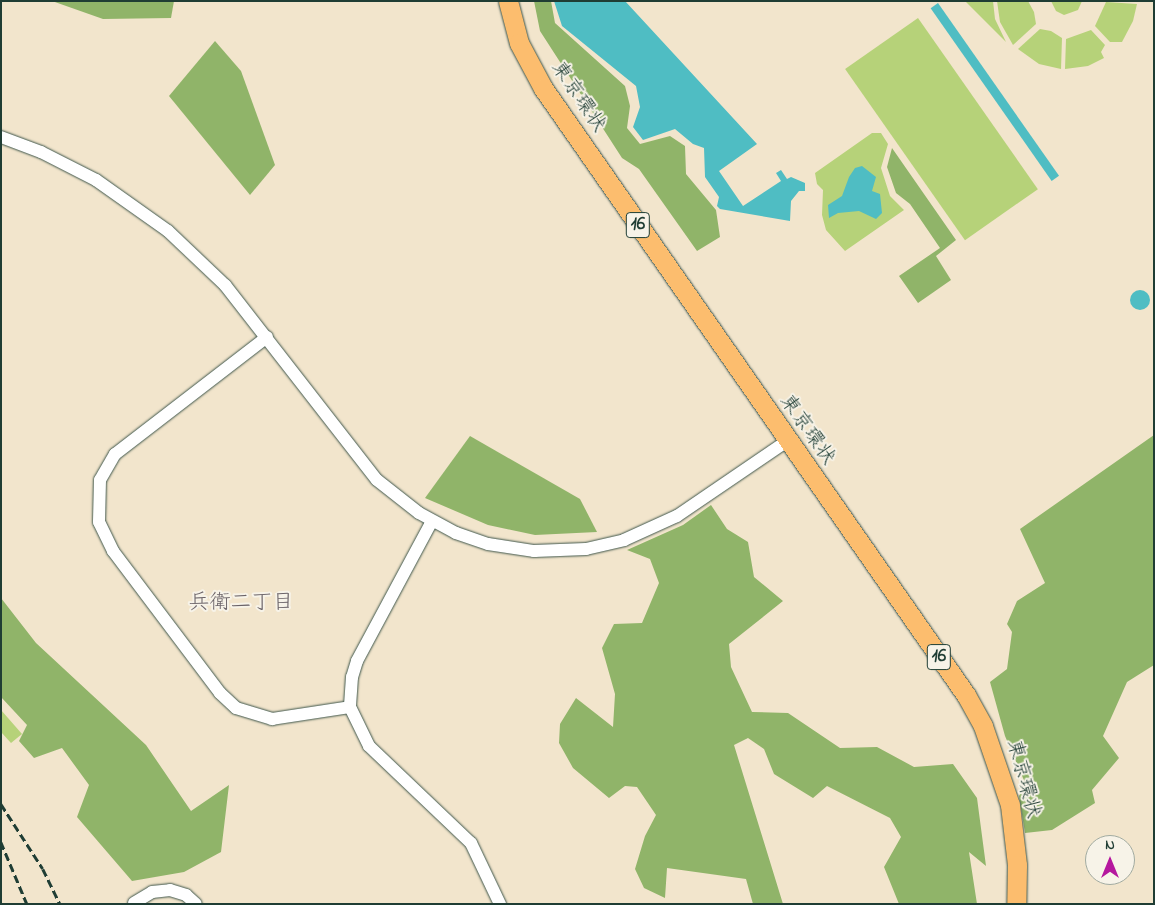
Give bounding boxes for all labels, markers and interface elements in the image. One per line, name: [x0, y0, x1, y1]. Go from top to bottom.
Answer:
street label: 東京環状: [546, 57, 610, 137]
road number: 16: [626, 208, 650, 242]
street label: 東京環状: [774, 390, 840, 470]
district label: 兵衛二丁目: [189, 590, 293, 616]
road number: 16: [926, 640, 952, 674]
street label: 東京環状: [1001, 737, 1045, 821]
north arrow: [1085, 835, 1135, 885]
text: N: [1105, 835, 1115, 856]

